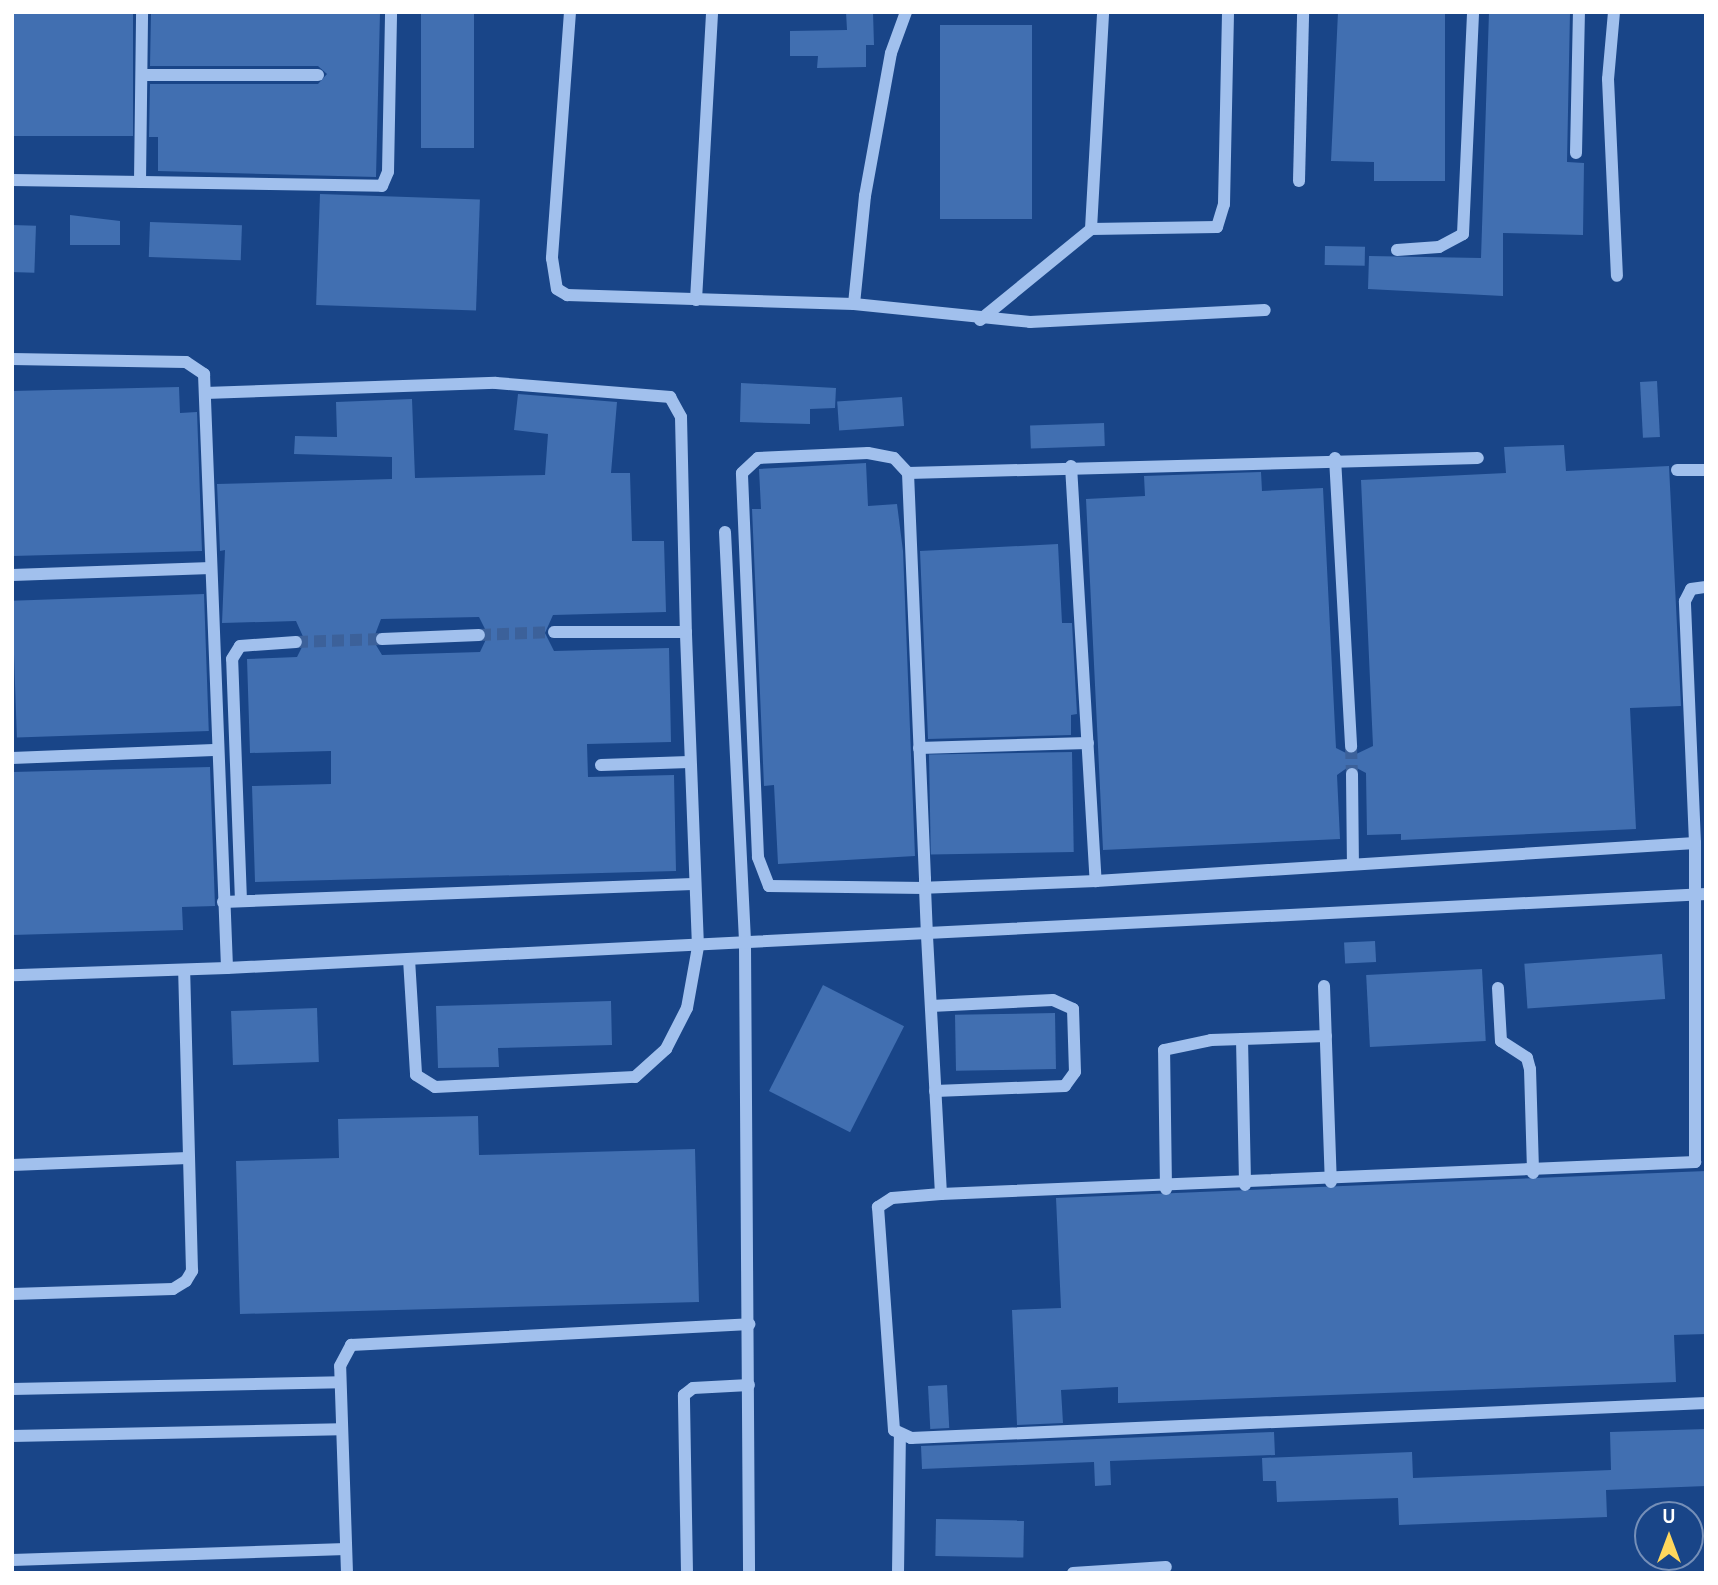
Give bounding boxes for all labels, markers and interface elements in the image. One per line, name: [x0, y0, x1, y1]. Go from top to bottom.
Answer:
north arrow: [1634, 1501, 1704, 1571]
text: U: [1663, 1504, 1675, 1529]

